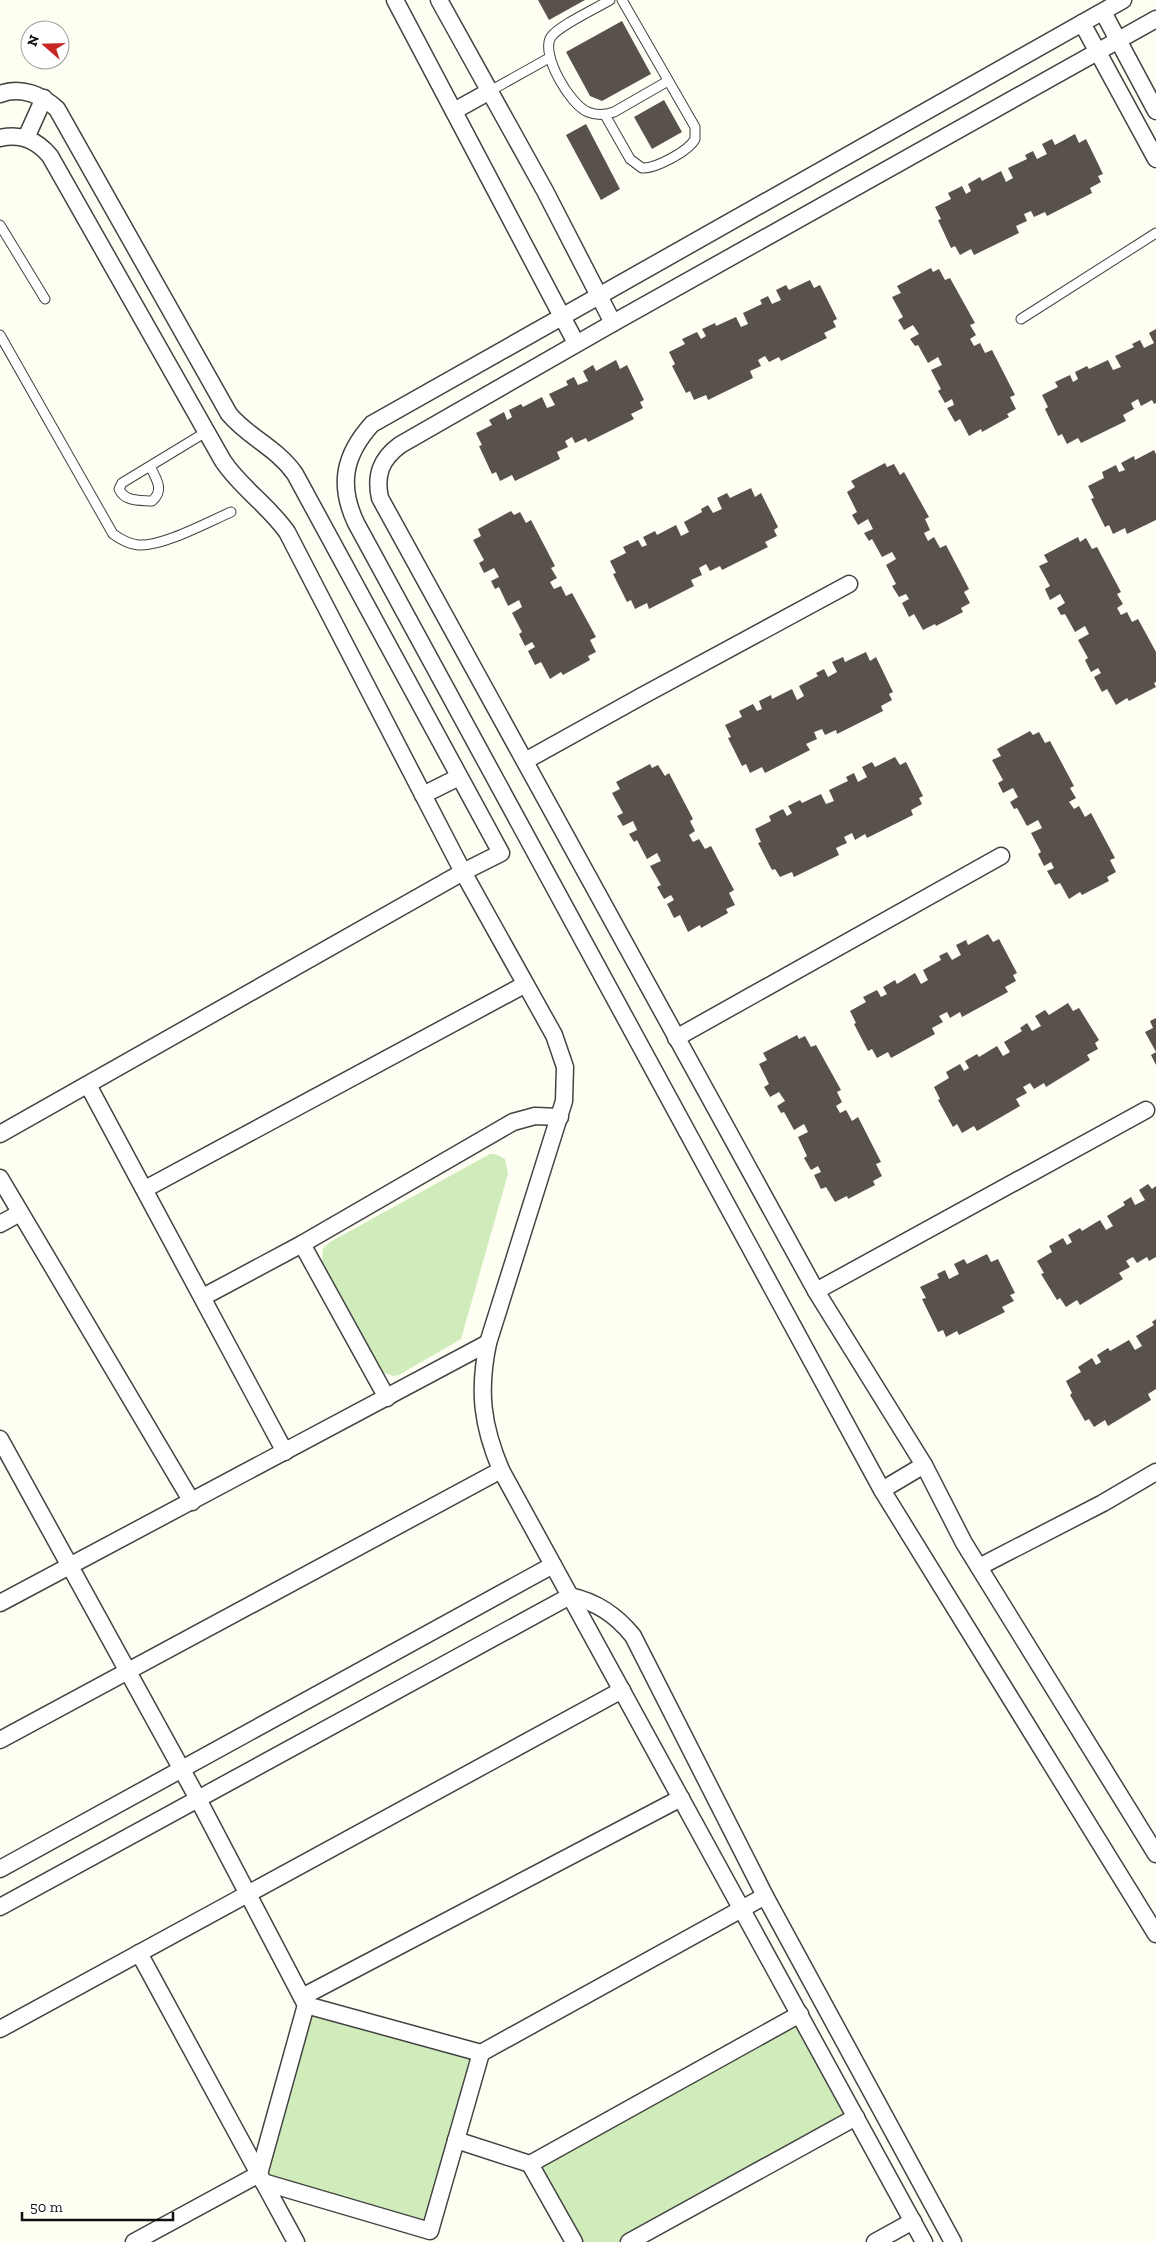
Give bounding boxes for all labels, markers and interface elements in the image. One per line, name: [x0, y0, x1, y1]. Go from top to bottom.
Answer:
north arrow: [20, 20, 70, 70]
text: N: [23, 32, 43, 49]
scale bar: [22, 2190, 174, 2222]
text: 50 m: [30, 2198, 63, 2216]

